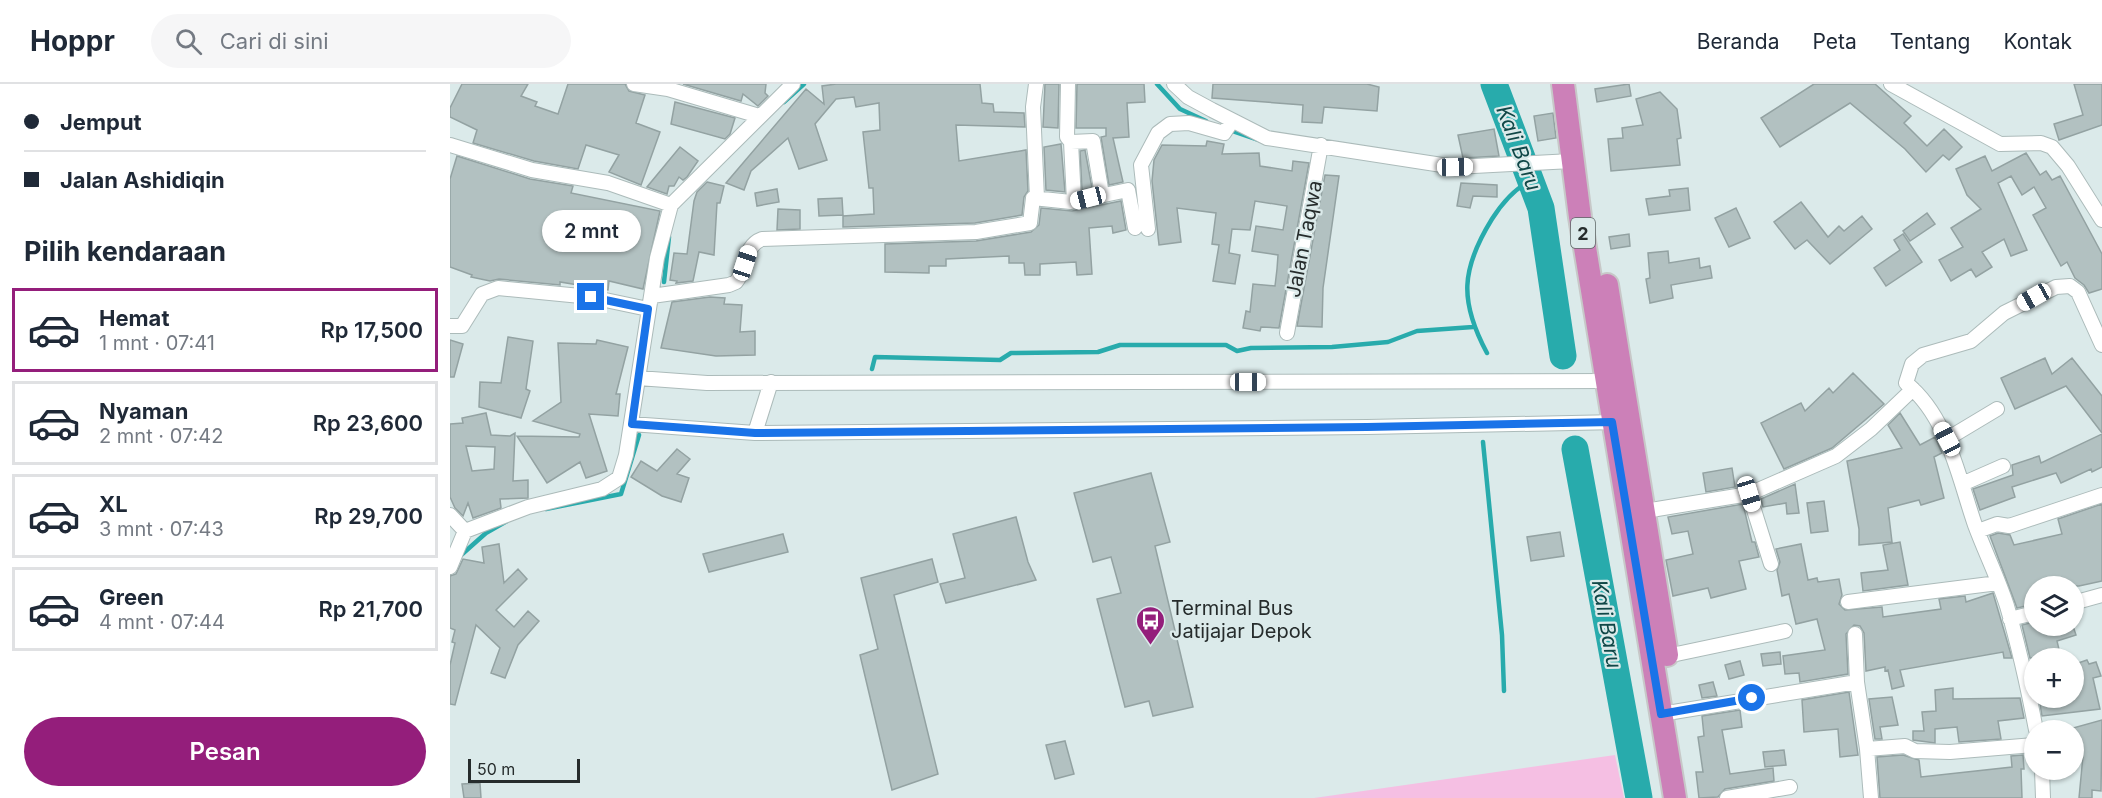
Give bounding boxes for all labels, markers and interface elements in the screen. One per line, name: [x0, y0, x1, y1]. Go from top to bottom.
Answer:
search box: [151, 14, 571, 68]
text: Hoppr: [30, 24, 115, 58]
icon: search: [172, 25, 205, 58]
text: Cari di sini: [220, 28, 329, 54]
text: Beranda: [1697, 29, 1779, 54]
text: Peta: [1812, 29, 1857, 54]
text: Tentang: [1890, 29, 1970, 54]
text: Kontak: [2003, 29, 2072, 54]
water label: Kali Baru: [1491, 102, 1547, 194]
text: Jemput: [60, 109, 142, 135]
car: [1437, 158, 1473, 176]
text: Jalan Ashidiqin: [60, 167, 225, 193]
street label: Jalan Taqwa: [1281, 178, 1327, 300]
car: [1068, 185, 1108, 211]
callout: 2 mnt: [542, 210, 640, 252]
road number: 2: [1571, 218, 1595, 248]
text: 2 mnt: [564, 219, 619, 243]
text: Pilih kendaraan: [24, 235, 226, 268]
car: [731, 243, 759, 283]
car: [2014, 280, 2054, 314]
route end: [577, 283, 604, 310]
icon: car: [27, 303, 81, 357]
text: Hemat: [99, 305, 169, 331]
text: Rp 17,500: [320, 317, 423, 343]
text: 1 mnt · 07:41: [99, 331, 215, 355]
car: [1230, 373, 1266, 391]
icon: car: [27, 396, 81, 450]
text: Nyaman: [99, 398, 188, 424]
text: Rp 23,600: [313, 410, 423, 436]
car: [1931, 419, 1963, 459]
text: 2 mnt · 07:42: [99, 424, 223, 448]
car: [1735, 474, 1763, 514]
icon: car: [27, 489, 81, 543]
text: XL: [99, 491, 128, 517]
text: Rp 29,700: [314, 503, 423, 529]
text: 3 mnt · 07:43: [99, 517, 224, 541]
map controls: [2024, 576, 2084, 780]
button: layers: [2024, 576, 2084, 636]
water label: Kali Baru: [1587, 578, 1627, 670]
icon: car: [27, 582, 81, 636]
text: Green: [99, 584, 164, 610]
text: Rp 21,700: [318, 596, 423, 622]
place label: Terminal Bus Jatijajar Depok: [1171, 596, 1312, 643]
bus stop icon: Terminal Bus Jatijajar Depok: [1134, 604, 1166, 646]
text: 4 mnt · 07:44: [99, 610, 225, 634]
button: +: [2024, 648, 2084, 708]
route start: [1738, 684, 1765, 711]
button: Pesan: [24, 717, 426, 786]
button: −: [2024, 720, 2084, 780]
scale bar: [468, 756, 580, 784]
text: 50 m: [477, 759, 515, 779]

